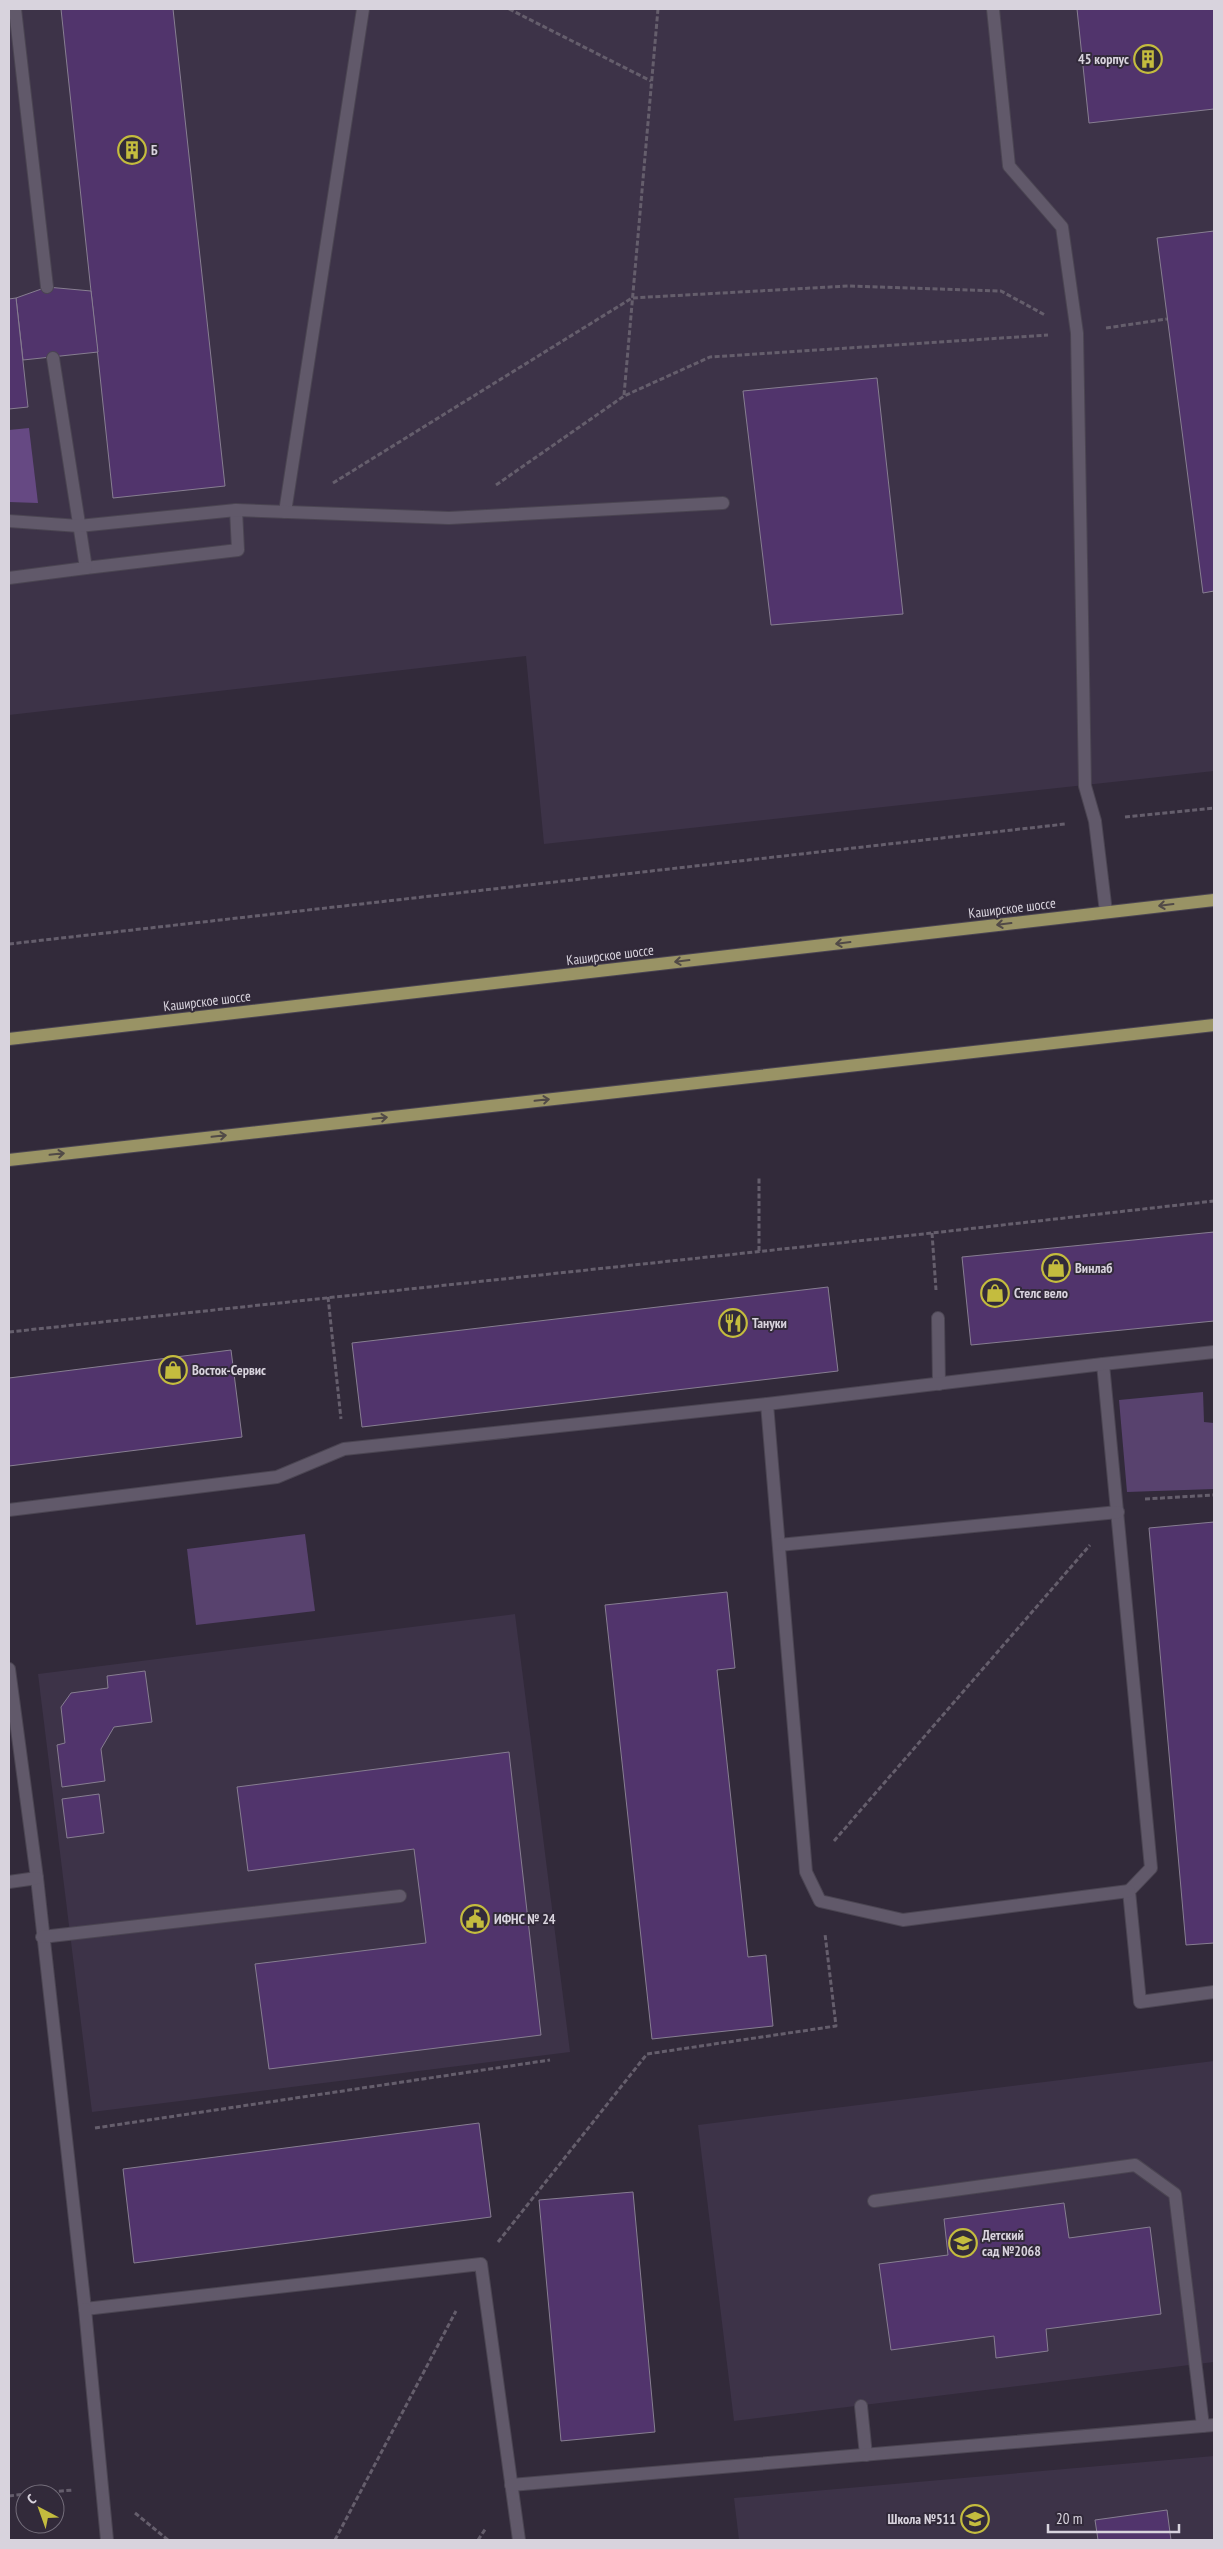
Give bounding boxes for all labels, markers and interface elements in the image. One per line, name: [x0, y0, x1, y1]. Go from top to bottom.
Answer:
building icon: 45 корпус: [1133, 44, 1163, 74]
place label: 45 корпус: [1078, 50, 1129, 68]
building icon: Б: [117, 135, 147, 165]
place label: Б: [151, 141, 158, 159]
street label: Каширское шоссе: [967, 894, 1057, 922]
one-way arrow: [1158, 900, 1174, 910]
one-way arrow: [997, 919, 1013, 929]
one-way arrow: [835, 938, 851, 948]
street label: Каширское шоссе: [565, 941, 655, 969]
one-way arrow: [674, 956, 690, 966]
street label: Каширское шоссе: [162, 987, 252, 1015]
one-way arrow: [533, 1095, 549, 1105]
one-way arrow: [372, 1113, 388, 1123]
one-way arrow: [210, 1131, 226, 1141]
one-way arrow: [49, 1149, 65, 1159]
shop icon: Винлаб: [1041, 1253, 1071, 1283]
place label: Винлаб: [1075, 1259, 1112, 1277]
shop icon: Стелс вело: [980, 1278, 1010, 1308]
place label: Стелс вело: [1014, 1284, 1068, 1302]
restaurant icon: Тануки: [718, 1308, 748, 1338]
place label: Тануки: [752, 1314, 787, 1332]
shop icon: Восток-Сервис: [158, 1355, 188, 1385]
place label: Восток-Сервис: [192, 1361, 266, 1379]
public building icon: ИФНС № 24: [460, 1904, 490, 1934]
place label: ИФНС № 24: [494, 1910, 556, 1928]
place label: Детский сад №2068: [982, 2226, 1041, 2260]
school or university icon: Детский сад №2068: [948, 2228, 978, 2258]
north arrow: [15, 2484, 65, 2534]
text: С: [23, 2490, 40, 2508]
scale bar: [1048, 2502, 1179, 2534]
school or university icon: Школа №511: [960, 2504, 990, 2534]
text: 20 m: [1056, 2509, 1082, 2528]
place label: Школа №511: [888, 2510, 956, 2528]

